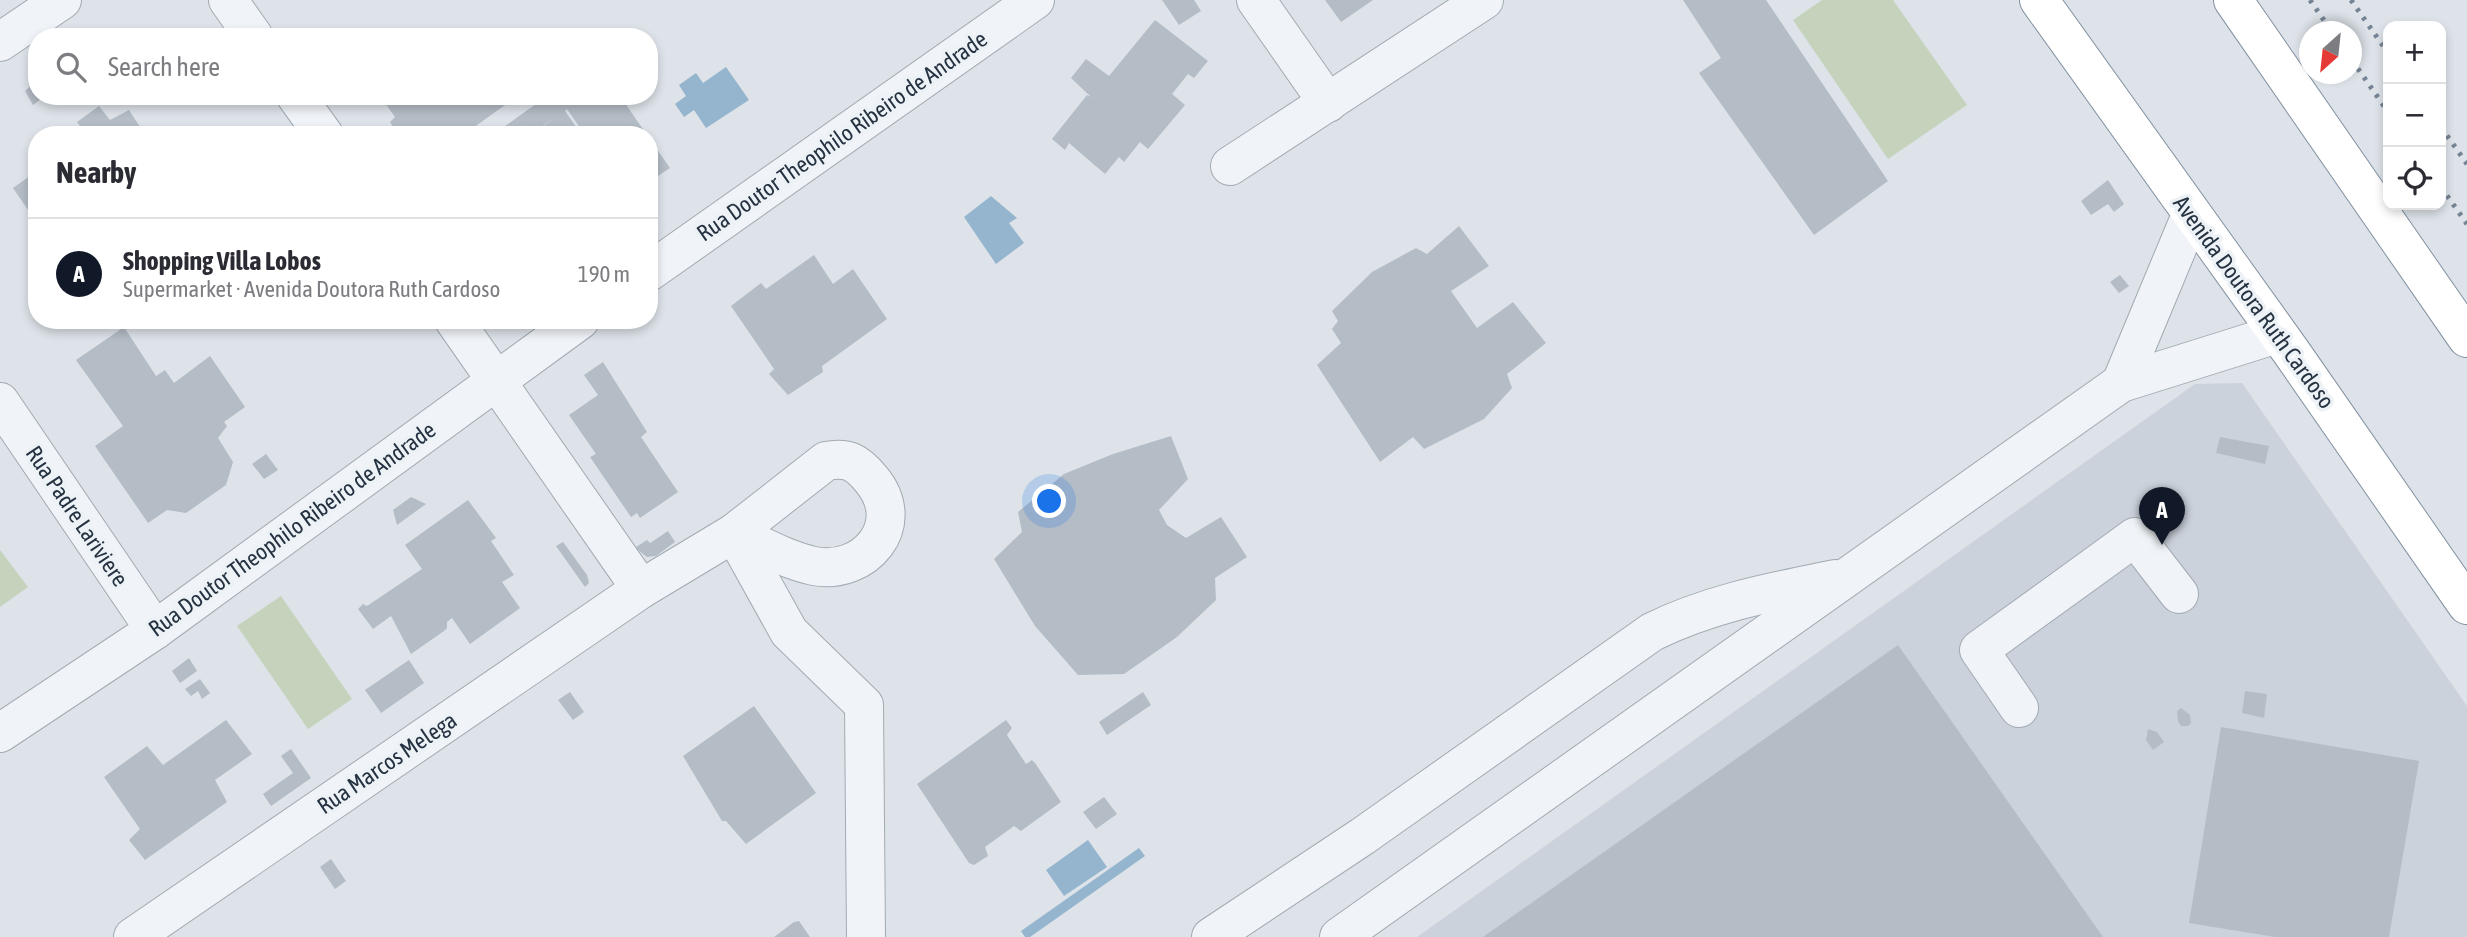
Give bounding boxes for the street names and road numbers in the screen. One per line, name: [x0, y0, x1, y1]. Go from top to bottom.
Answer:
street label: Rua Doutor Theophilo Ribeiro de Andrade: [692, 26, 992, 246]
street label: Avenida Doutora Ruth Cardoso: [2168, 191, 2340, 413]
street label: Rua Doutor Theophilo Ribeiro de Andrade: [144, 416, 440, 642]
street label: Rua Padre Lariviere: [21, 441, 133, 591]
street label: Rua Marcos Melega: [312, 707, 462, 819]

